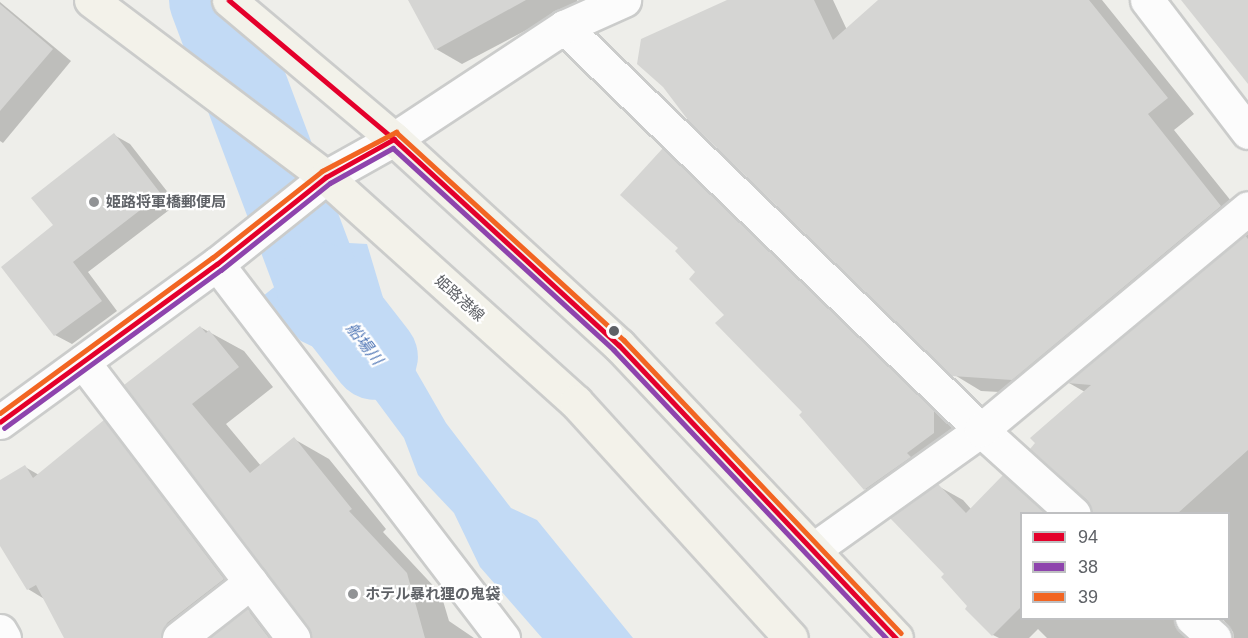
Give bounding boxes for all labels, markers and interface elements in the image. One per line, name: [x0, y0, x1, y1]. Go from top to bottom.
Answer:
place label: 姫路将軍橋郵便局: [106, 193, 226, 211]
marker: 姫路将軍橋郵便局: [87, 195, 101, 209]
street label: 姫路港線: [432, 271, 488, 325]
water label: 船場川: [342, 319, 386, 369]
unlabelled marker: [608, 325, 620, 337]
legend: [1020, 512, 1230, 620]
text: 94: [1078, 527, 1098, 547]
text: 38: [1078, 557, 1098, 577]
place label: ホテル暴れ狸の鬼袋: [365, 585, 500, 603]
marker: ホテル暴れ狸の鬼袋: [346, 587, 360, 601]
text: 39: [1078, 587, 1098, 607]

